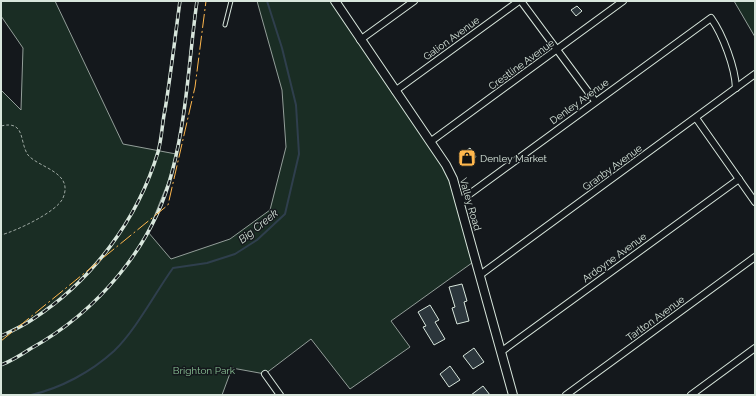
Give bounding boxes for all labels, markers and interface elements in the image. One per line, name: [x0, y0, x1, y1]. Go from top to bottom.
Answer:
street label: Galion Avenue: [421, 14, 482, 62]
street label: Crestline Avenue: [486, 37, 556, 92]
street label: Denley Avenue: [548, 76, 611, 126]
street label: Granby Avenue: [581, 142, 644, 193]
shop icon: Denley Market: [457, 148, 477, 168]
place label: Denley Market: [480, 153, 548, 164]
street label: Valley Road: [458, 176, 483, 232]
water label: Big Creek: [236, 206, 281, 246]
street label: Ardoyne Avenue: [580, 230, 649, 284]
street label: Tarlton Avenue: [624, 294, 687, 343]
park label: Brighton Park: [173, 365, 236, 376]

